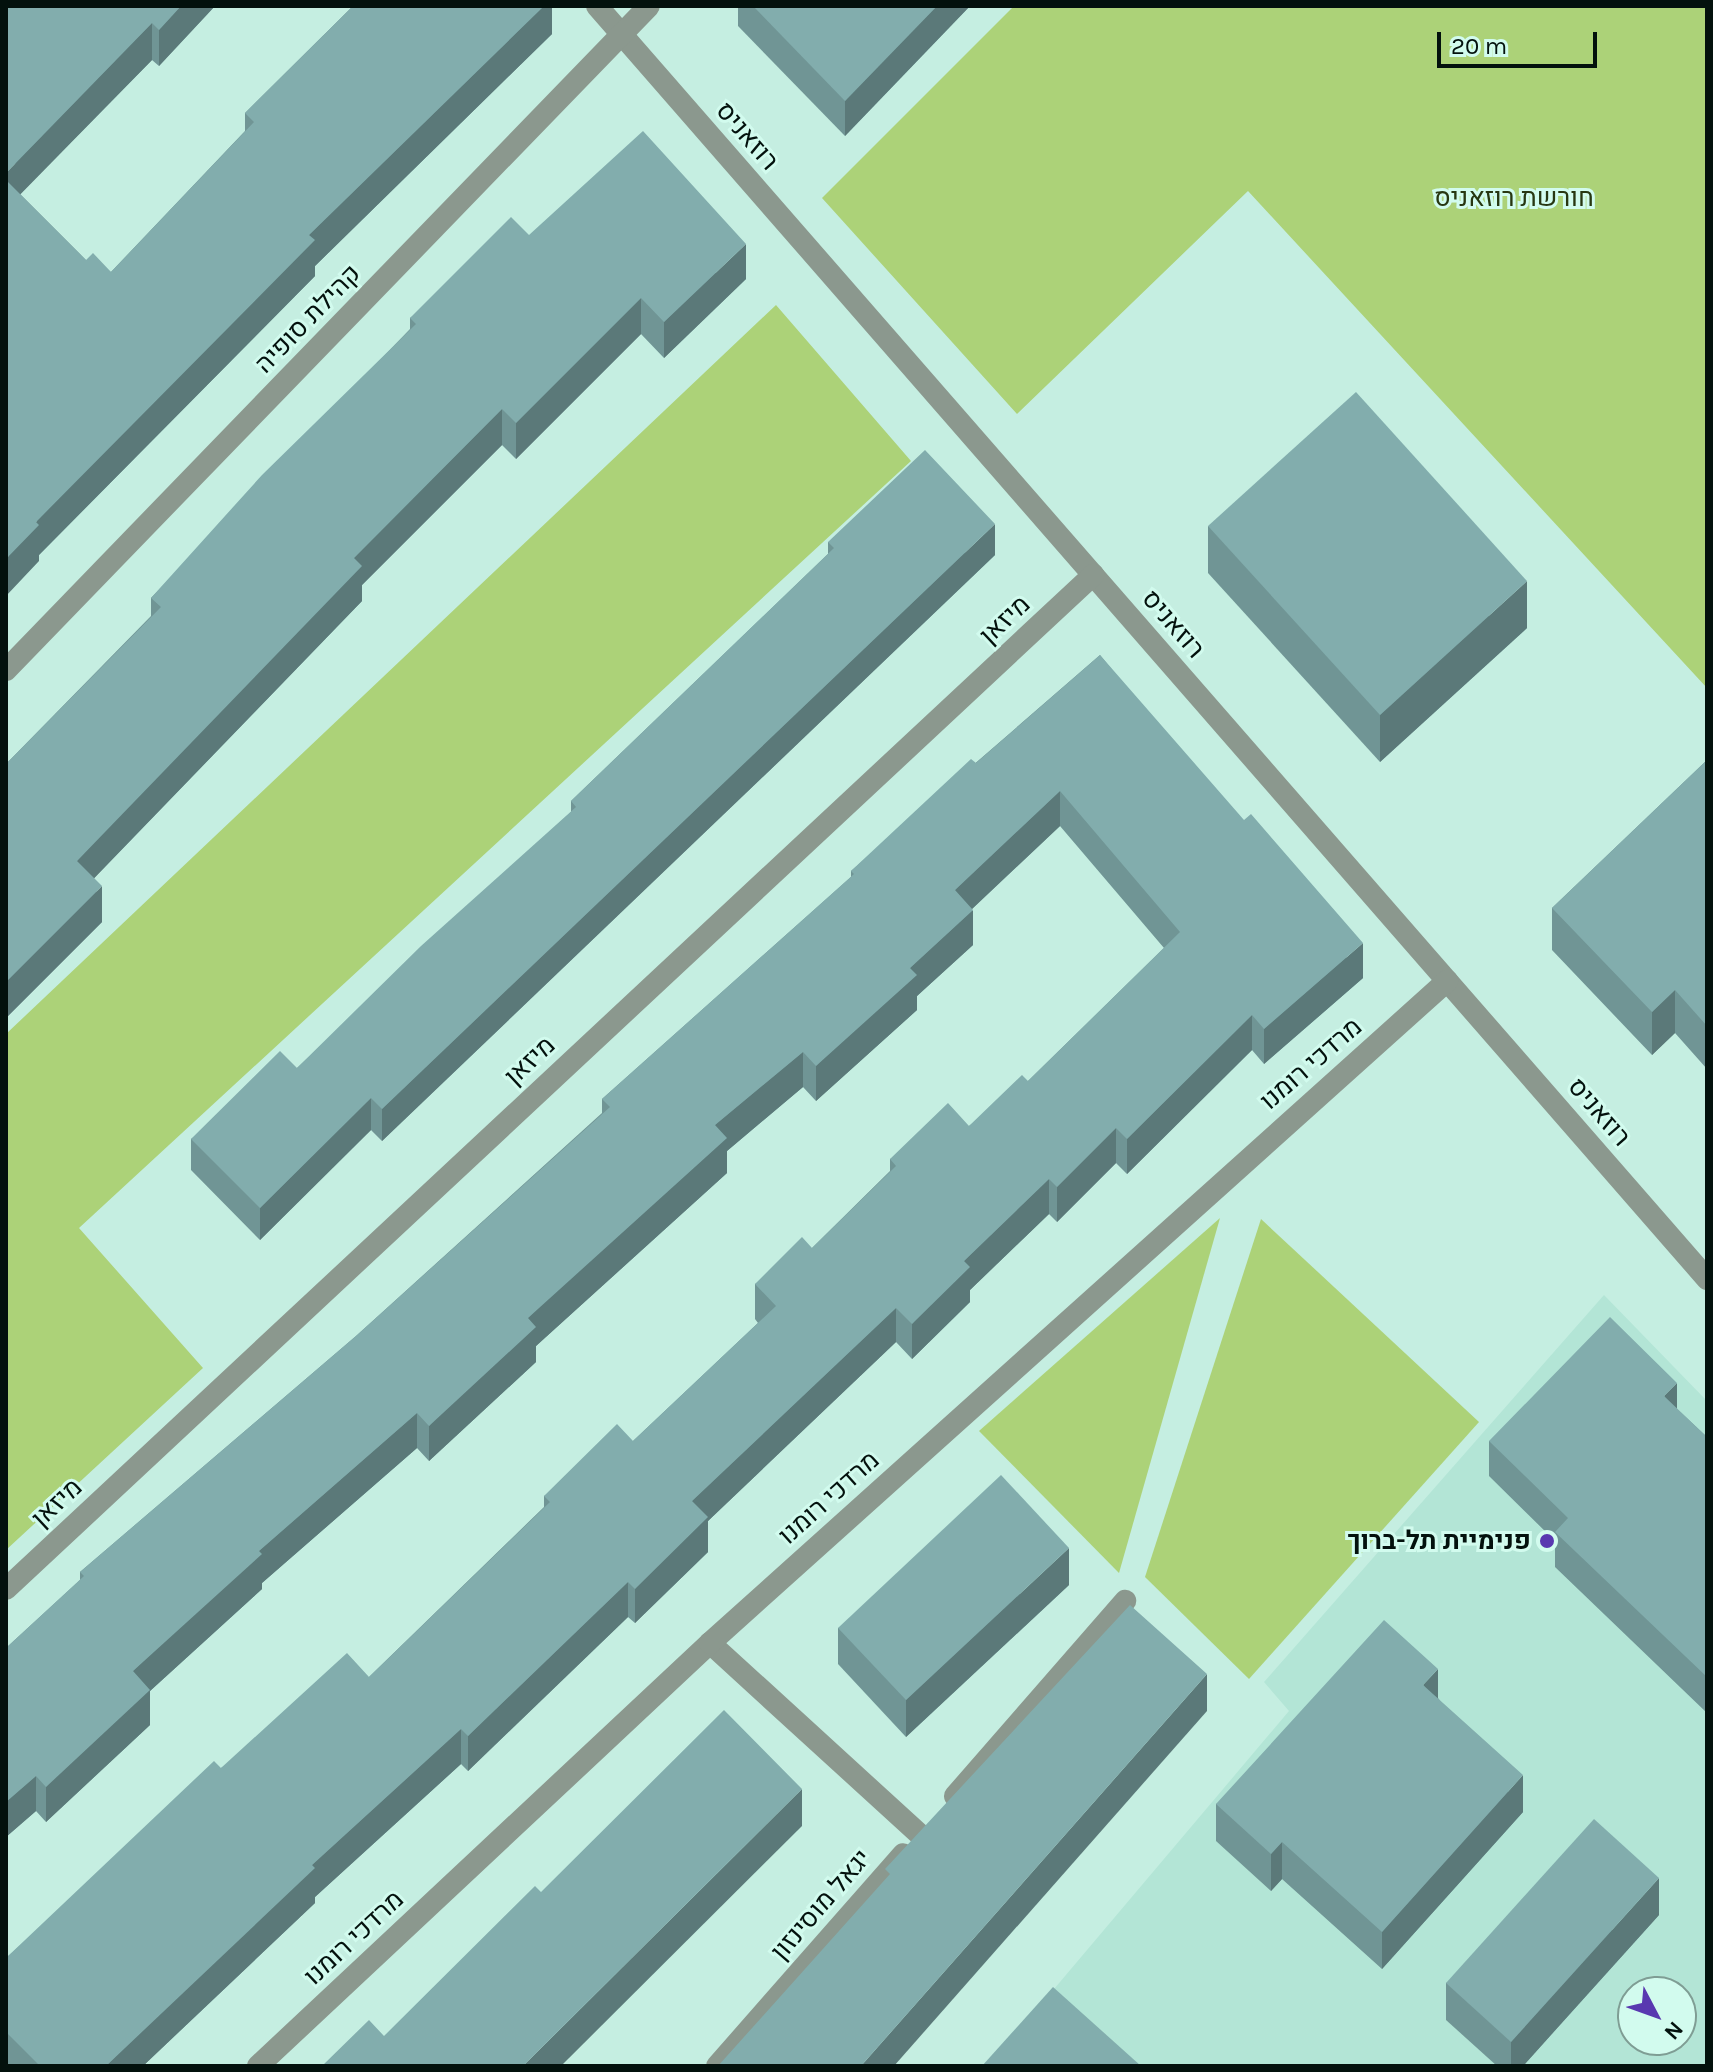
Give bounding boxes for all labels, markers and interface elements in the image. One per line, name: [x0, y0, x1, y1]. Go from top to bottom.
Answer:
scale bar: [1441, 16, 1601, 66]
text: 20 m: [1451, 32, 1507, 60]
street label: רוזאניס: [709, 96, 785, 176]
park label: חורשת רוזאניס: [1434, 182, 1594, 214]
street label: קהילת סופיה: [249, 258, 367, 380]
street label: רוזאניס: [1135, 584, 1211, 664]
street label: מיזאן: [973, 589, 1037, 651]
street label: מרדכי רומנו: [1254, 1011, 1368, 1117]
street label: מיזאן: [498, 1030, 562, 1092]
street label: רוזאניס: [1561, 1072, 1637, 1152]
street label: מרדכי רומנו: [772, 1445, 886, 1551]
street label: מיזאן: [25, 1472, 89, 1534]
place label: פנימיית תל-ברוך: [1347, 1525, 1531, 1557]
marker: פנימיית תל-ברוך: [1538, 1532, 1556, 1550]
street label: יגאל מוסינזון: [764, 1843, 878, 1967]
street label: מרדכי רומנו: [298, 1884, 410, 1992]
north arrow: [1617, 1976, 1697, 2056]
text: N: [1659, 2016, 1689, 2045]

